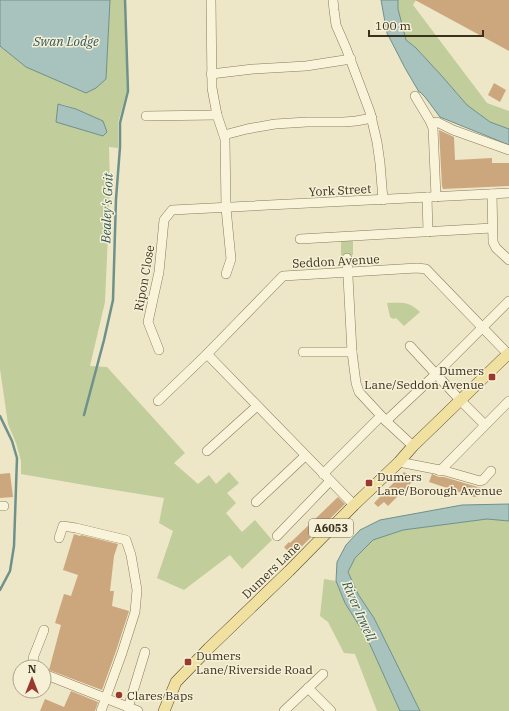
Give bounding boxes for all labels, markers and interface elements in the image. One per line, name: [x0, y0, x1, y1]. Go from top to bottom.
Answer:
scale bar: [369, 12, 483, 38]
text: 100 m: [375, 18, 411, 33]
water label: Swan Lodge: [32, 33, 99, 50]
water label: Bealey's Goit: [97, 172, 117, 245]
street label: York Street: [308, 181, 372, 199]
street label: Ripon Close: [131, 244, 157, 312]
street label: Seddon Avenue: [292, 251, 380, 271]
place label: Dumers Lane/Seddon Avenue: [364, 363, 484, 392]
marker: Dumers Lane/Seddon Avenue: [487, 372, 497, 382]
place label: Dumers Lane/Borough Avenue: [377, 469, 502, 498]
marker: Dumers Lane/Borough Avenue: [364, 478, 374, 488]
road number: A6053: [309, 519, 353, 537]
street label: Dumers Lane: [239, 538, 303, 602]
water label: River Irwell: [338, 577, 380, 644]
place label: Dumers Lane/Riverside Road: [196, 648, 313, 677]
marker: Dumers Lane/Riverside Road: [183, 657, 193, 667]
north arrow: [12, 659, 52, 699]
text: N: [28, 662, 37, 676]
place label: Clares Baps: [127, 688, 193, 703]
marker: Clares Baps: [114, 690, 124, 700]

